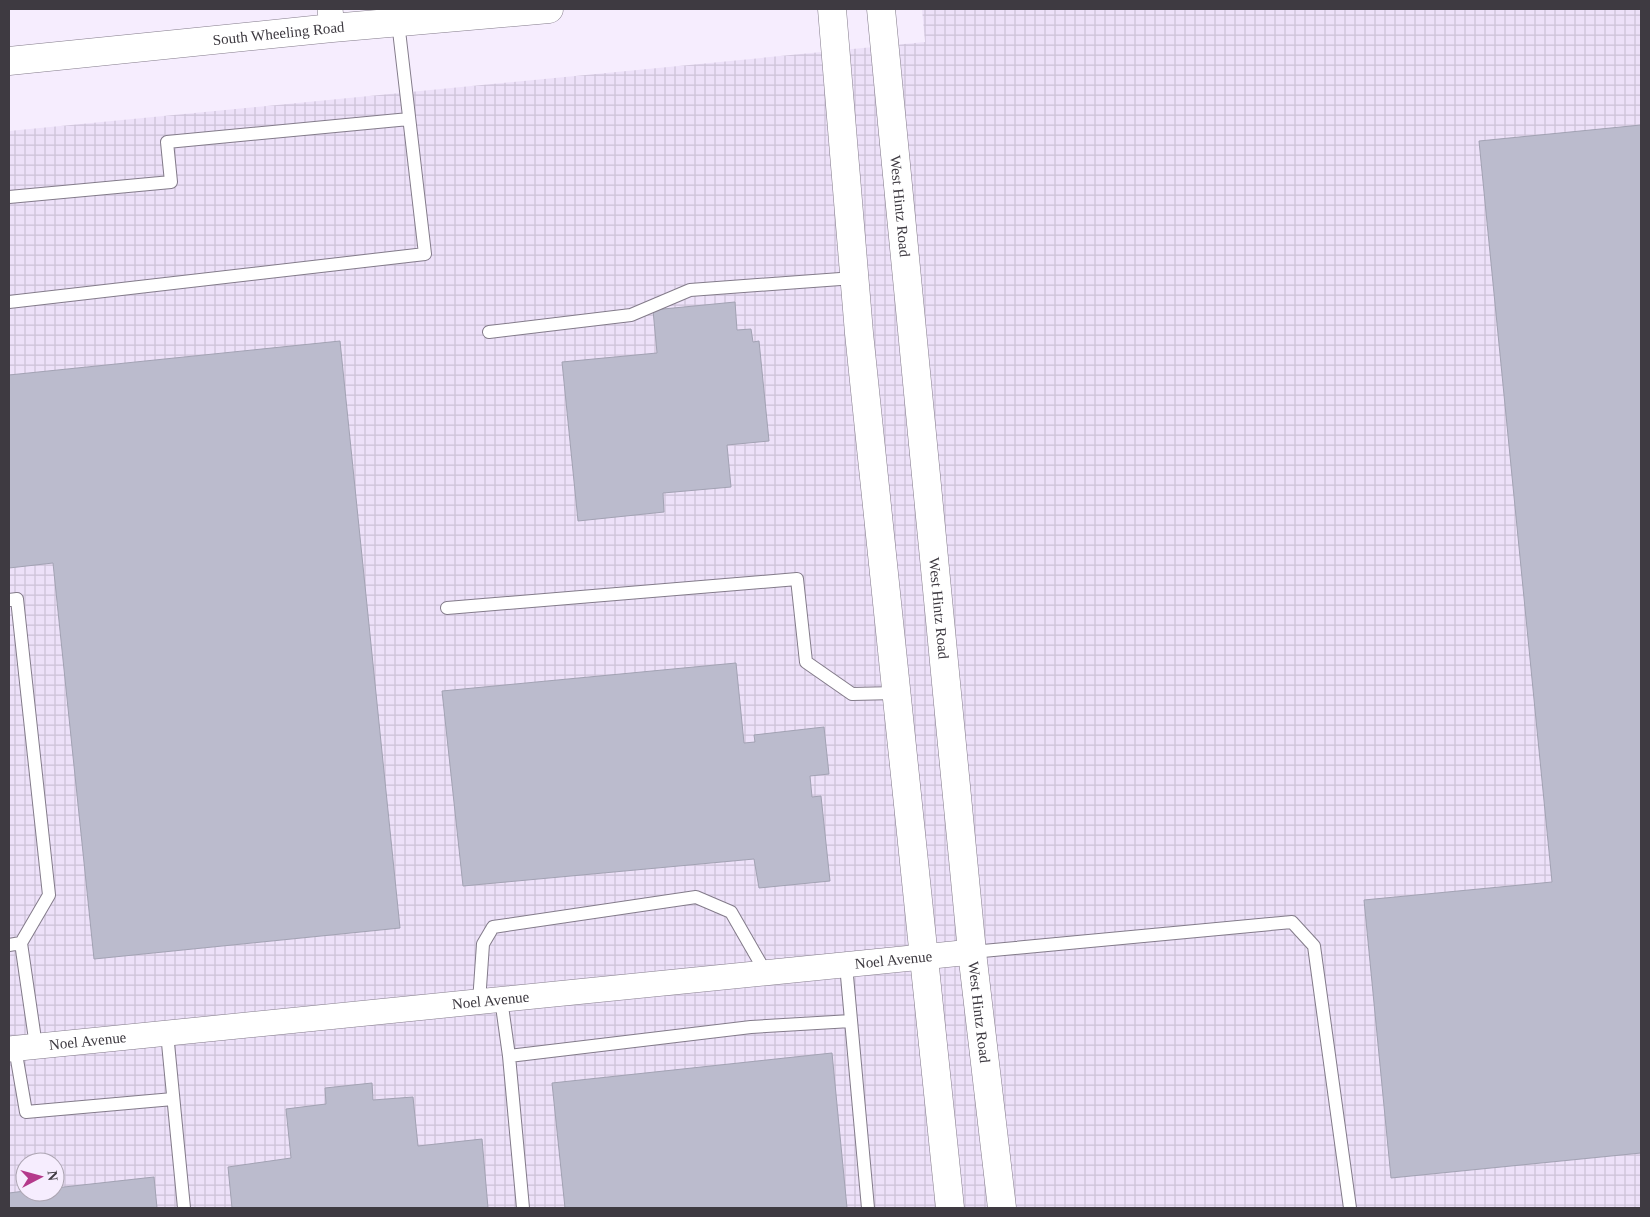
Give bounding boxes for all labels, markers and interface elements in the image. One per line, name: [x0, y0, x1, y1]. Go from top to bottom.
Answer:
street label: South Wheeling Road: [212, 19, 346, 48]
street label: West Hintz Road: [887, 154, 913, 258]
street label: West Hintz Road: [926, 557, 952, 660]
street label: Noel Avenue: [854, 948, 933, 972]
street label: West Hintz Road: [965, 961, 993, 1064]
street label: Noel Avenue: [451, 989, 530, 1012]
street label: Noel Avenue: [48, 1029, 127, 1053]
north arrow: [15, 1152, 65, 1202]
text: N: [44, 1170, 60, 1182]

